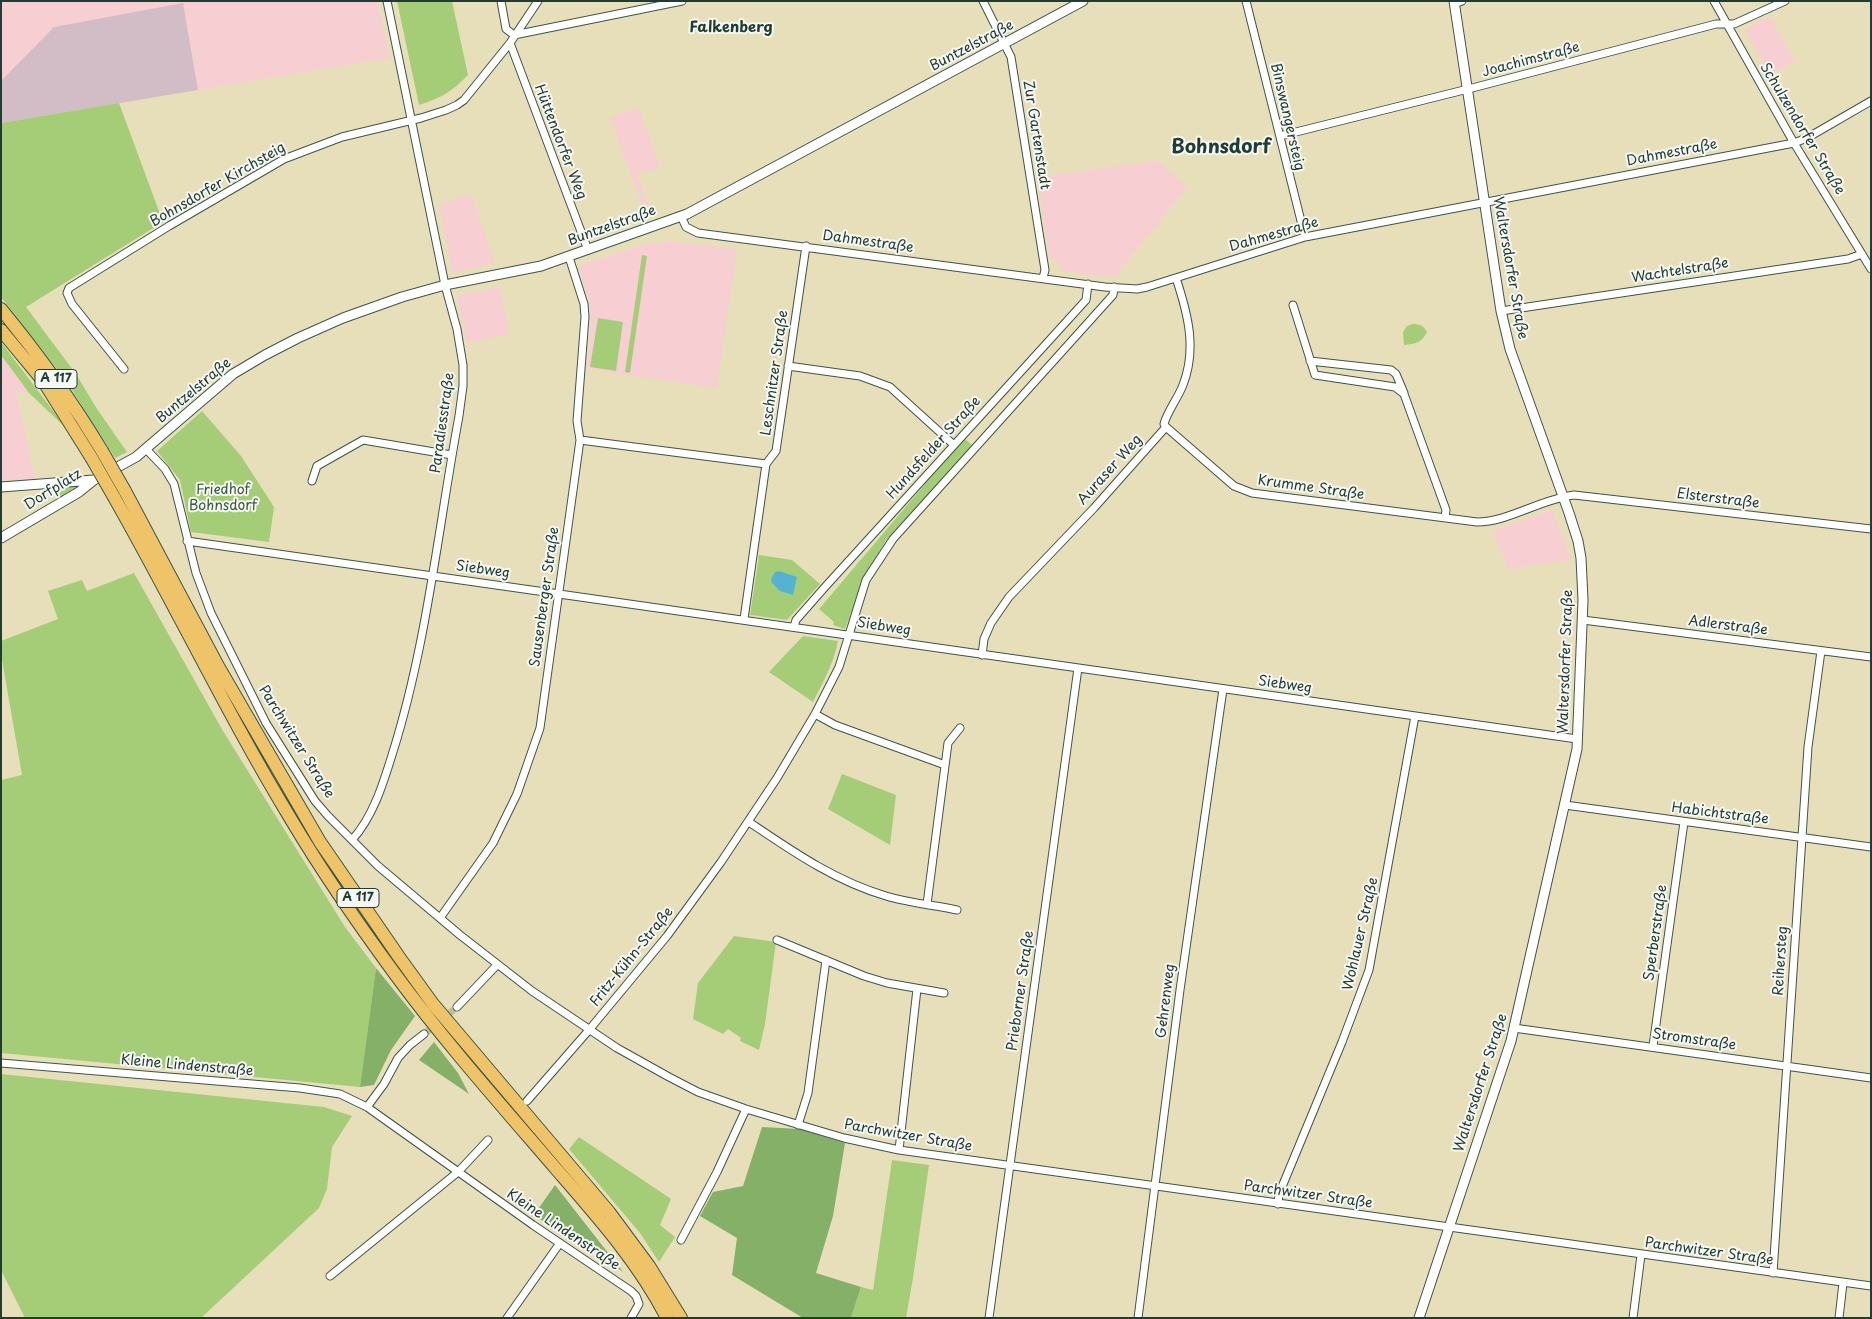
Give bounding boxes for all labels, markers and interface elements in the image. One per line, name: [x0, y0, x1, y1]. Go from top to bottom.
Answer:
street label: Buntzelstraße: [927, 17, 1017, 75]
district label: Falkenberg: [689, 19, 773, 37]
street label: Joachimstraße: [1480, 39, 1582, 81]
street label: Schulzendorfer Straße: [1756, 60, 1848, 198]
street label: Binswangersteig: [1266, 62, 1308, 172]
street label: Zur Gartenstadt: [1019, 79, 1053, 191]
street label: Hüttendorfer Weg: [530, 82, 590, 202]
street label: Dahmestraße: [1625, 136, 1719, 170]
district label: Bohnsdorf: [1171, 137, 1271, 159]
street label: Bohnsdorfer Kirchsteig: [147, 139, 289, 231]
street label: Waltersdorfer Straße: [1489, 195, 1531, 341]
street label: Buntzelstraße: [566, 202, 658, 250]
street label: Dahmestraße: [1227, 214, 1321, 256]
street label: Dahmestraße: [821, 227, 915, 257]
street label: Wachtelstraße: [1630, 255, 1730, 287]
street label: Leschnitzer Straße: [758, 309, 792, 437]
street label: Buntzelstraße: [153, 355, 235, 427]
road number: A 117: [35, 369, 77, 388]
street label: Paradiesstraße: [428, 372, 458, 474]
street label: Hundsfelder Straße: [883, 393, 985, 503]
street label: Auraser Weg: [1074, 431, 1146, 509]
street label: Dorfplatz: [21, 466, 85, 514]
street label: Krumme Straße: [1257, 472, 1365, 504]
park label: Friedhof Bohnsdorf: [189, 482, 257, 514]
street label: Elsterstraße: [1676, 486, 1760, 512]
street label: Sausenberger Straße: [527, 526, 563, 668]
street label: Siebweg: [455, 558, 511, 582]
street label: Waltersdorfer Straße: [1555, 589, 1577, 735]
street label: Adlerstraße: [1687, 613, 1769, 639]
street label: Siebweg: [856, 614, 912, 640]
street label: Siebweg: [1257, 673, 1313, 697]
street label: Parchwitzer Straße: [254, 682, 338, 802]
street label: Habichtstraße: [1670, 800, 1770, 828]
street label: Wohlauer Straße: [1340, 876, 1382, 992]
street label: Sperberstraße: [1641, 884, 1671, 982]
road number: A 117: [337, 888, 379, 908]
street label: Fritz-Kühn-Straße: [587, 904, 677, 1010]
street label: Reihersteg: [1770, 926, 1792, 996]
street label: Prieborner Straße: [1004, 930, 1038, 1052]
street label: Gehrenweg: [1153, 963, 1179, 1039]
street label: Waltersdorfer Straße: [1451, 1012, 1511, 1154]
street label: Stromstraße: [1651, 1026, 1737, 1054]
street label: Kleine Lindenstraße: [120, 1052, 254, 1080]
street label: Parchwitzer Straße: [843, 1116, 973, 1156]
street label: Parchwitzer Straße: [1242, 1178, 1374, 1212]
street label: Kleine Lindenstraße: [503, 1186, 623, 1274]
street label: Parchwitzer Straße: [1643, 1235, 1775, 1269]

